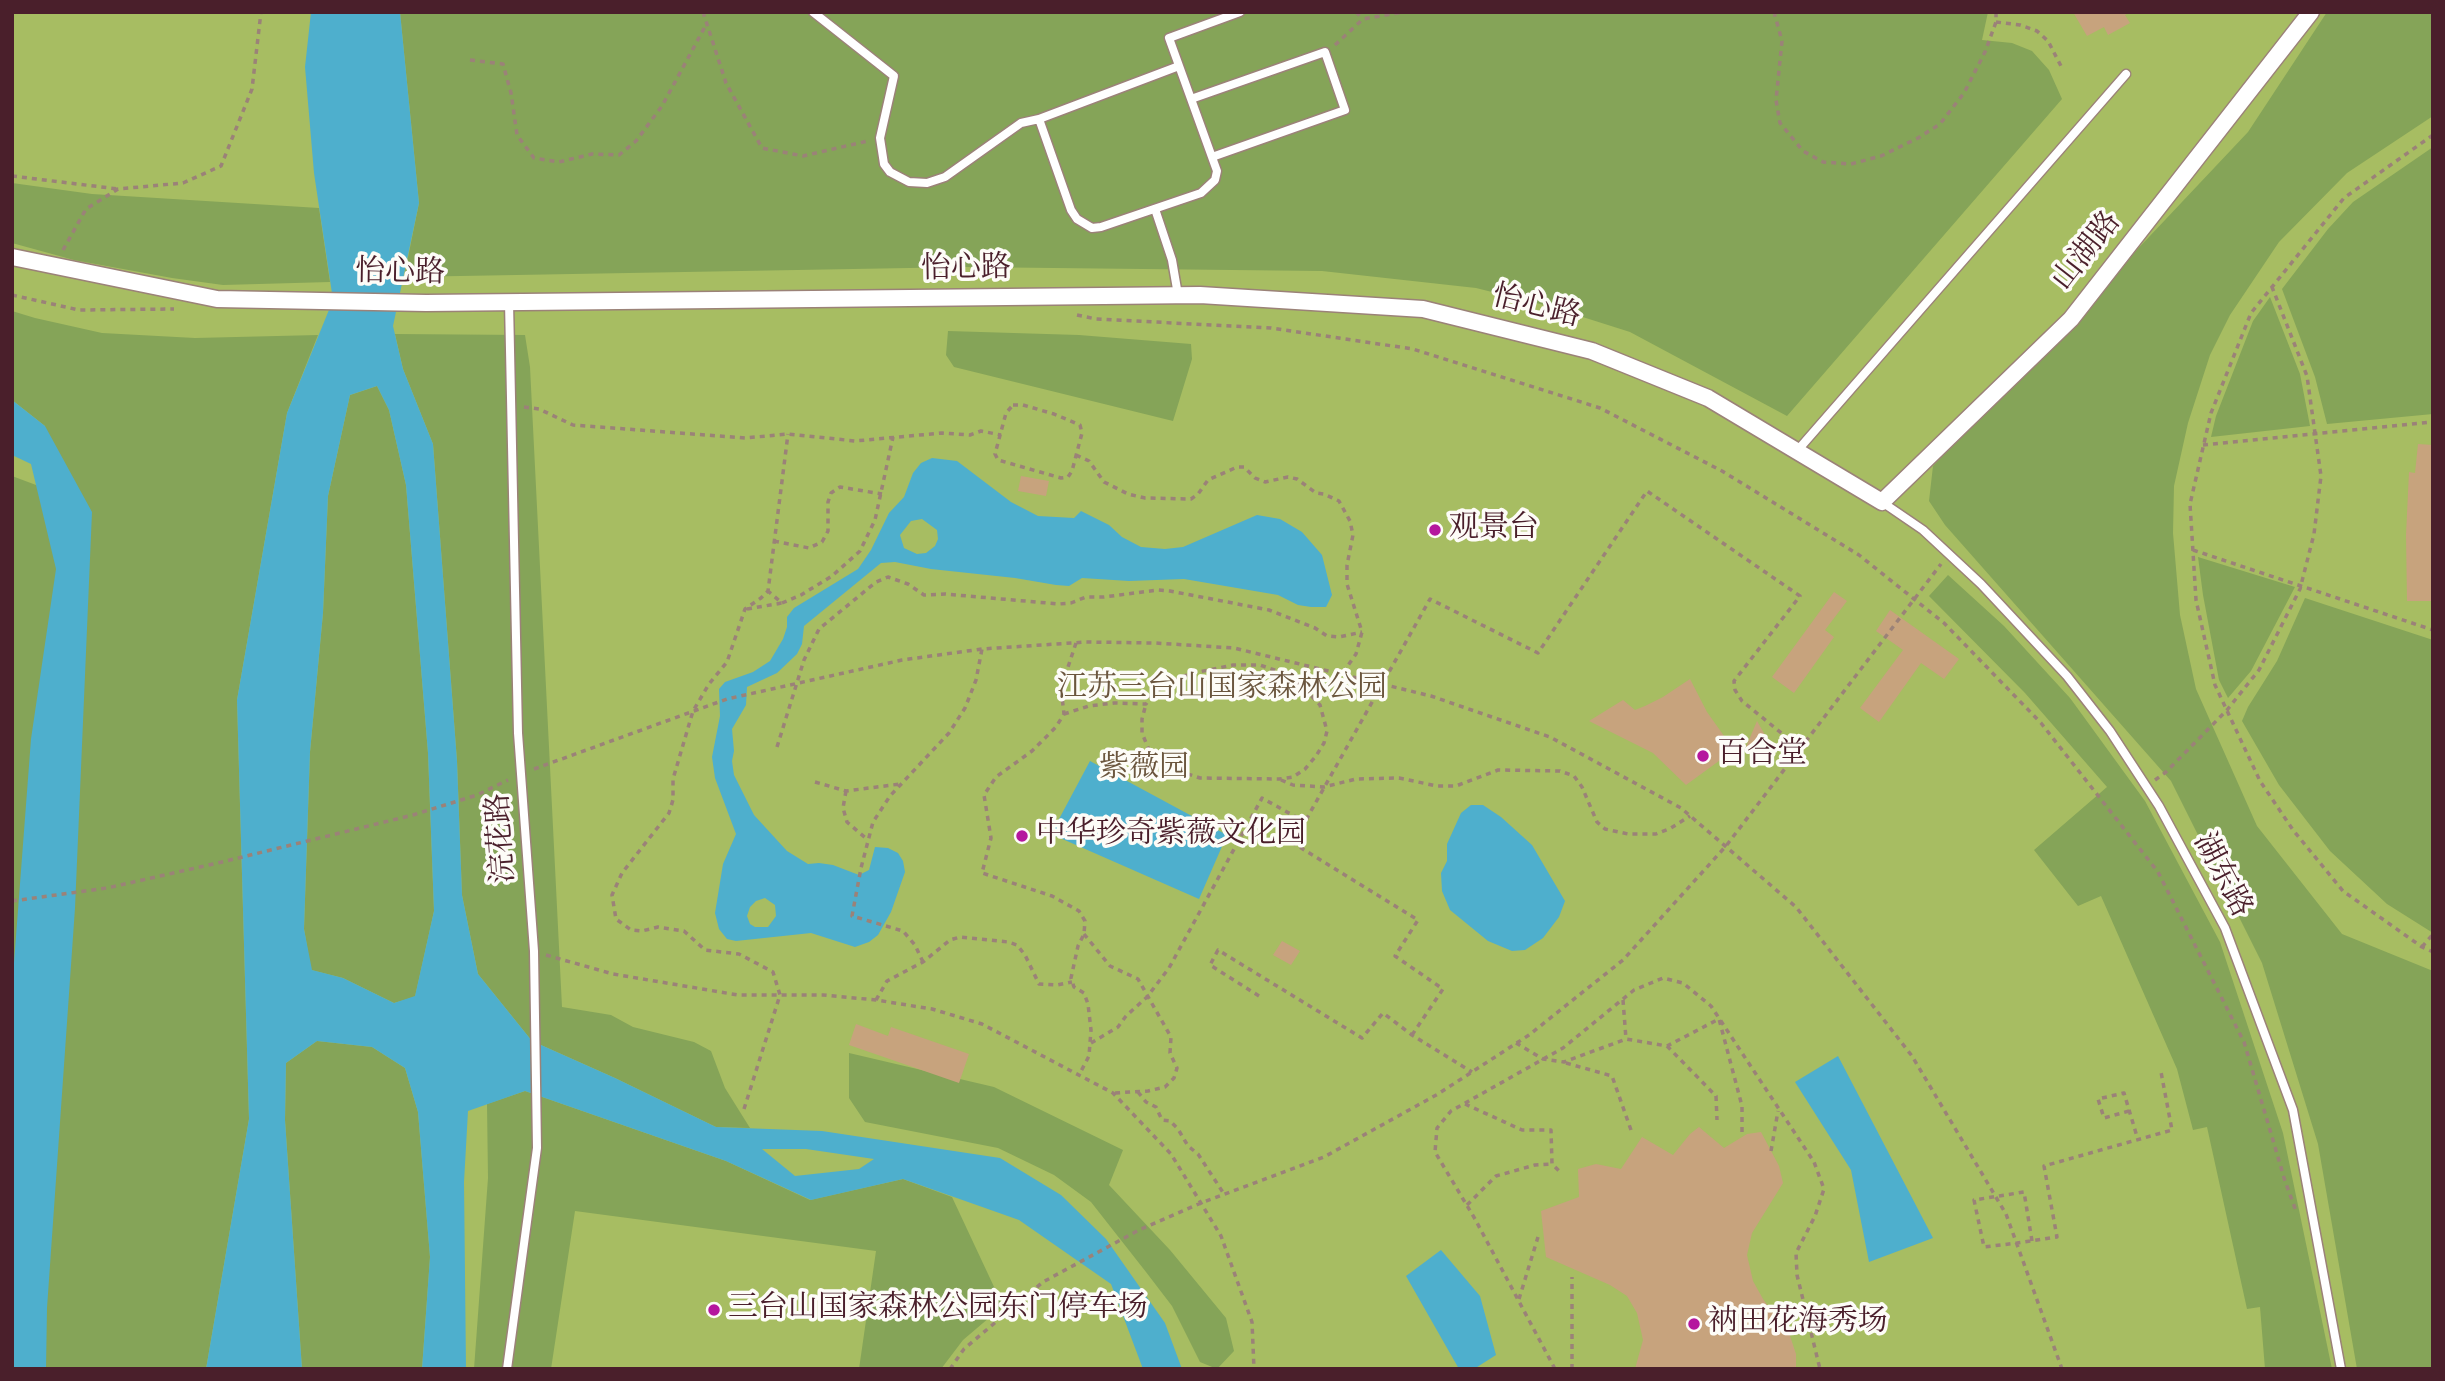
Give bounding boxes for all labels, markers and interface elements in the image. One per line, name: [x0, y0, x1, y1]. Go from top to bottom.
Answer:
street label: 山湖路: [2046, 205, 2130, 299]
street label: 怡心路: [921, 251, 1011, 289]
street label: 怡心路: [355, 255, 445, 293]
street label: 怡心路: [1488, 280, 1584, 336]
place label: 观景台: [1449, 512, 1539, 548]
marker: 观景台: [1427, 522, 1443, 538]
park label: 江苏三台山国家森林公园: [1057, 672, 1387, 708]
place label: 百合堂: [1717, 738, 1807, 774]
marker: 百合堂: [1695, 748, 1711, 764]
park label: 紫薇园: [1099, 752, 1189, 788]
street label: 浣花路: [482, 792, 524, 884]
place label: 中华珍奇紫薇文化园: [1036, 818, 1306, 854]
marker: 中华珍奇紫薇文化园: [1014, 828, 1030, 844]
street label: 湖东路: [2184, 828, 2258, 924]
place label: 三台山国家森林公园东门停车场: [728, 1292, 1148, 1328]
marker: 三台山国家森林公园东门停车场: [706, 1302, 722, 1318]
place label: 衲田花海秀场: [1708, 1306, 1888, 1342]
marker: 衲田花海秀场: [1686, 1316, 1702, 1332]

